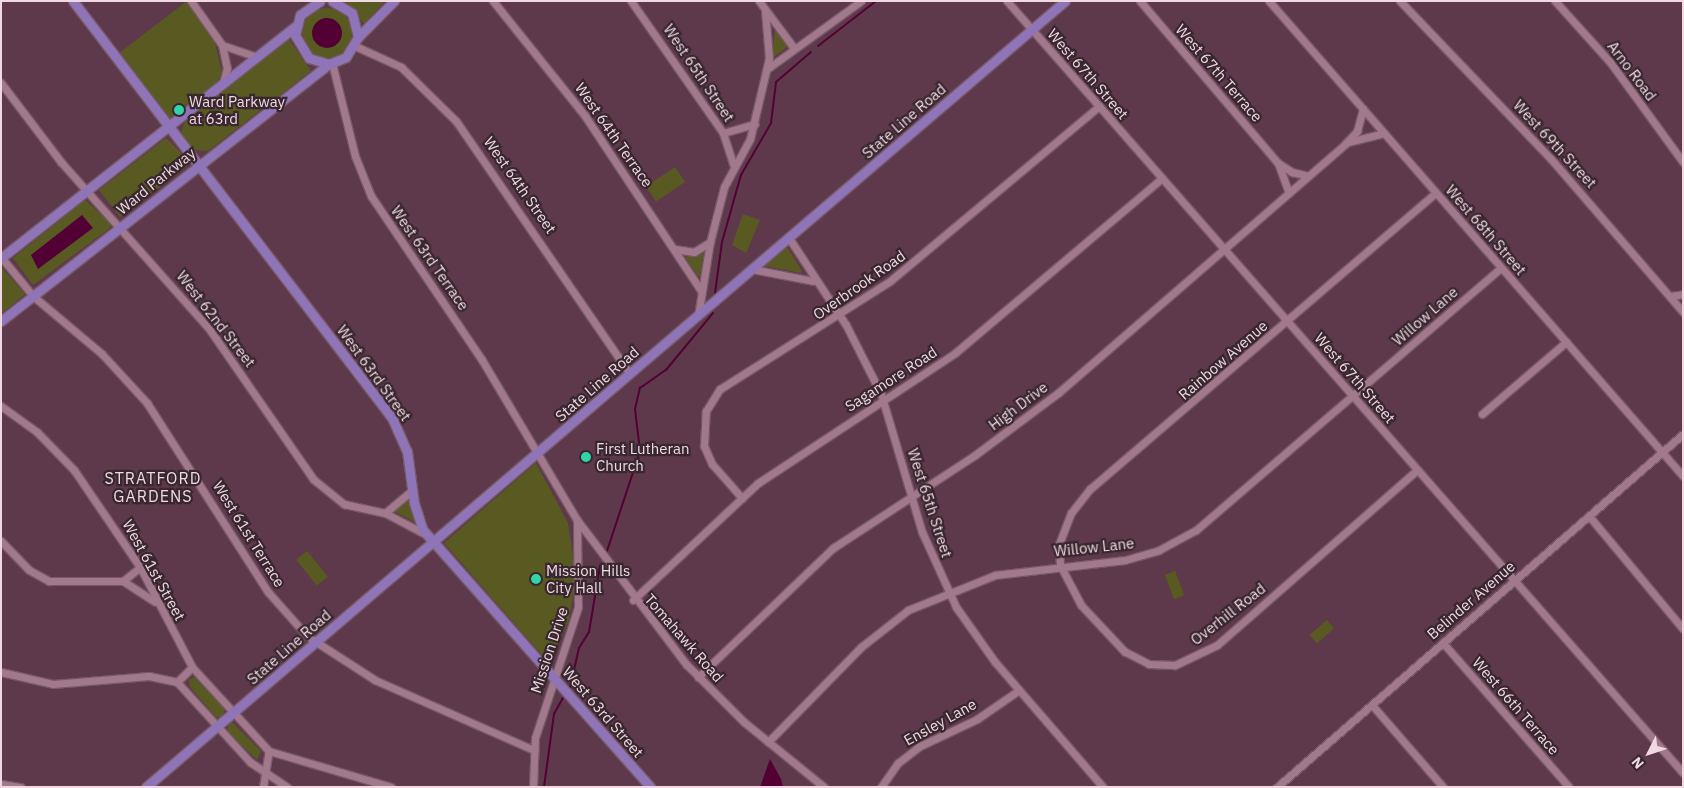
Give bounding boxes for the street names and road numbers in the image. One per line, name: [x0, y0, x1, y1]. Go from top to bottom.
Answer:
street label: West 65th Street: [660, 21, 738, 125]
street label: West 67th Terrace: [1172, 21, 1266, 125]
street label: West 67th Street: [1044, 25, 1132, 123]
street label: Arno Road: [1604, 38, 1660, 104]
street label: West 64th Terrace: [571, 79, 657, 191]
street label: State Line Road: [858, 80, 950, 162]
street label: West 69th Street: [1510, 96, 1600, 192]
street label: West 64th Street: [480, 133, 560, 237]
street label: Ward Parkway: [113, 144, 199, 218]
street label: West 68th Street: [1442, 181, 1530, 279]
street label: West 63rd Terrace: [387, 202, 473, 314]
street label: Overbrook Road: [809, 247, 909, 323]
street label: West 62nd Street: [173, 267, 259, 371]
street label: Willow Lane: [1389, 283, 1461, 349]
street label: Rainbow Avenue: [1175, 317, 1271, 403]
street label: West 63rd Street: [333, 322, 415, 424]
street label: West 67th Street: [1311, 329, 1399, 427]
street label: State Line Road: [551, 343, 643, 425]
street label: Sagamore Road: [842, 343, 940, 415]
street label: High Drive: [985, 378, 1051, 434]
street label: West 65th Street: [904, 446, 956, 560]
street label: West 61st Terrace: [209, 478, 289, 590]
street label: West 61st Street: [119, 516, 189, 624]
street label: Willow Lane: [1053, 534, 1135, 560]
street label: Belinder Avenue: [1423, 557, 1519, 643]
street label: Overhill Road: [1187, 579, 1269, 649]
street label: Tomahawk Road: [641, 590, 727, 686]
street label: Mission Drive: [527, 605, 571, 695]
street label: State Line Road: [243, 606, 335, 688]
street label: West 66th Terrace: [1469, 654, 1563, 758]
street label: West 63rd Street: [559, 663, 647, 761]
street label: Ensley Lane: [901, 695, 979, 749]

